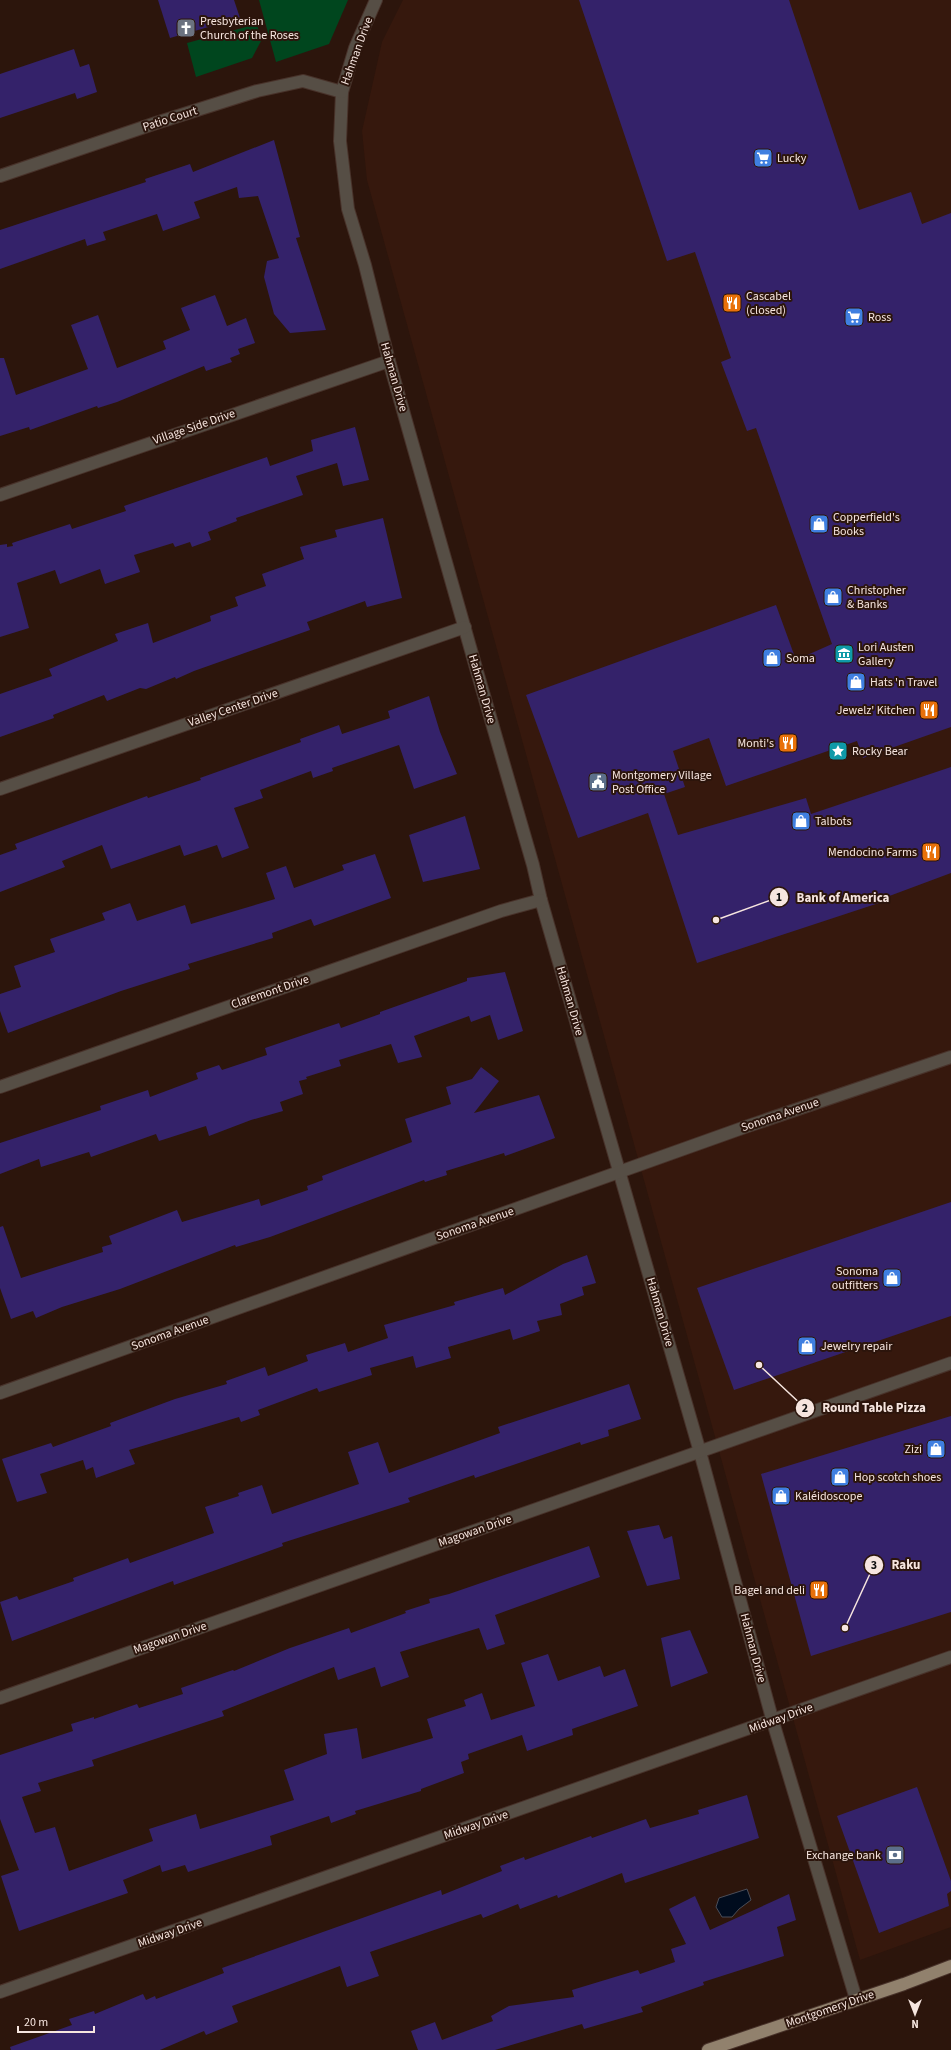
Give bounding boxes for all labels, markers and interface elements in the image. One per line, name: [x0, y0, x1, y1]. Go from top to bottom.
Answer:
place label: Presbyterian Church of the Roses: [200, 13, 299, 44]
street label: Hahman Drive: [337, 15, 377, 87]
church icon: Presbyterian Church of the Roses: [175, 17, 197, 39]
street label: Patio Court: [141, 102, 199, 136]
supermarket icon: Lucky: [752, 147, 774, 169]
place label: Lucky: [777, 150, 807, 167]
place label: Cascabel (closed): [746, 288, 791, 319]
restaurant icon: Cascabel (closed): [721, 292, 743, 314]
supermarket icon: Ross: [843, 306, 865, 328]
place label: Ross: [868, 309, 891, 326]
street label: Hahman Drive: [376, 340, 412, 414]
street label: Village Side Drive: [151, 405, 237, 449]
place label: Copperfield's Books: [833, 509, 900, 540]
shop icon: Copperfield's Books: [808, 513, 830, 535]
place label: Christopher & Banks: [847, 582, 907, 613]
shop icon: Christopher & Banks: [822, 586, 844, 608]
place label: Lori Austen Gallery: [858, 639, 914, 670]
museum icon: Lori Austen Gallery: [833, 643, 855, 665]
shop icon: Soma: [761, 647, 783, 669]
place label: Soma: [786, 650, 815, 667]
street label: Hahman Drive: [464, 652, 500, 726]
shop icon: Hats 'n Travel: [845, 671, 867, 693]
place label: Hats 'n Travel: [870, 674, 937, 691]
street label: Valley Center Drive: [186, 685, 280, 731]
restaurant icon: Jewelz' Kitchen: [918, 699, 940, 721]
place label: Jewelz' Kitchen: [837, 702, 915, 719]
restaurant icon: Monti's: [777, 732, 799, 754]
place label: Monti's: [737, 735, 774, 752]
place icon: Rocky Bear: [827, 740, 849, 762]
place label: Rocky Bear: [852, 743, 909, 760]
place label: Montgomery Village Post Office: [612, 767, 712, 798]
public building icon: Montgomery Village Post Office: [587, 771, 609, 793]
shop icon: Talbots: [790, 810, 812, 832]
place label: Talbots: [815, 813, 852, 830]
restaurant icon: Mendocino Farms: [920, 841, 942, 863]
place label: Mendocino Farms: [828, 844, 917, 861]
callout: Bank of America: [769, 885, 898, 910]
text: 1: [776, 889, 782, 906]
text: Bank of America: [797, 889, 890, 907]
street label: Hahman Drive: [552, 964, 588, 1038]
street label: Claremont Drive: [229, 971, 311, 1013]
street label: Sonoma Avenue: [739, 1094, 821, 1136]
street label: Sonoma Avenue: [434, 1203, 516, 1245]
place label: Sonoma outfitters: [832, 1263, 878, 1294]
shop icon: Sonoma outfitters: [881, 1267, 903, 1289]
street label: Hahman Drive: [642, 1275, 678, 1349]
street label: Sonoma Avenue: [129, 1311, 211, 1355]
shop icon: Jewelry repair: [796, 1335, 818, 1357]
place label: Jewelry repair: [821, 1338, 893, 1355]
callout: Round Table Pizza: [795, 1395, 934, 1420]
text: Round Table Pizza: [822, 1399, 926, 1417]
text: 2: [802, 1400, 808, 1417]
shop icon: Zizi: [925, 1438, 947, 1460]
place label: Zizi: [905, 1441, 922, 1458]
shop icon: Hop scotch shoes: [829, 1466, 851, 1488]
place label: Hop scotch shoes: [854, 1469, 941, 1486]
shop icon: Kaléidoscope: [770, 1485, 792, 1507]
place label: Kaléidoscope: [795, 1488, 863, 1505]
street label: Magowan Drive: [436, 1510, 514, 1552]
callout: Raku: [864, 1552, 929, 1577]
text: Raku: [892, 1556, 920, 1574]
text: 3: [871, 1557, 877, 1574]
restaurant icon: Bagel and deli: [808, 1579, 830, 1601]
place label: Bagel and deli: [734, 1582, 805, 1599]
street label: Hahman Drive: [736, 1611, 770, 1685]
street label: Magowan Drive: [131, 1617, 209, 1659]
street label: Midway Drive: [747, 1699, 815, 1737]
street label: Midway Drive: [442, 1806, 510, 1844]
bank icon: Exchange bank: [884, 1844, 906, 1866]
place label: Exchange bank: [806, 1847, 881, 1864]
street label: Midway Drive: [136, 1914, 204, 1952]
street label: Montgomery Drive: [784, 1986, 877, 2032]
north arrow: [895, 1994, 935, 2034]
scale bar: [18, 2008, 94, 2034]
text: 20 m: [24, 2014, 48, 2031]
text: N: [911, 2016, 919, 2031]

